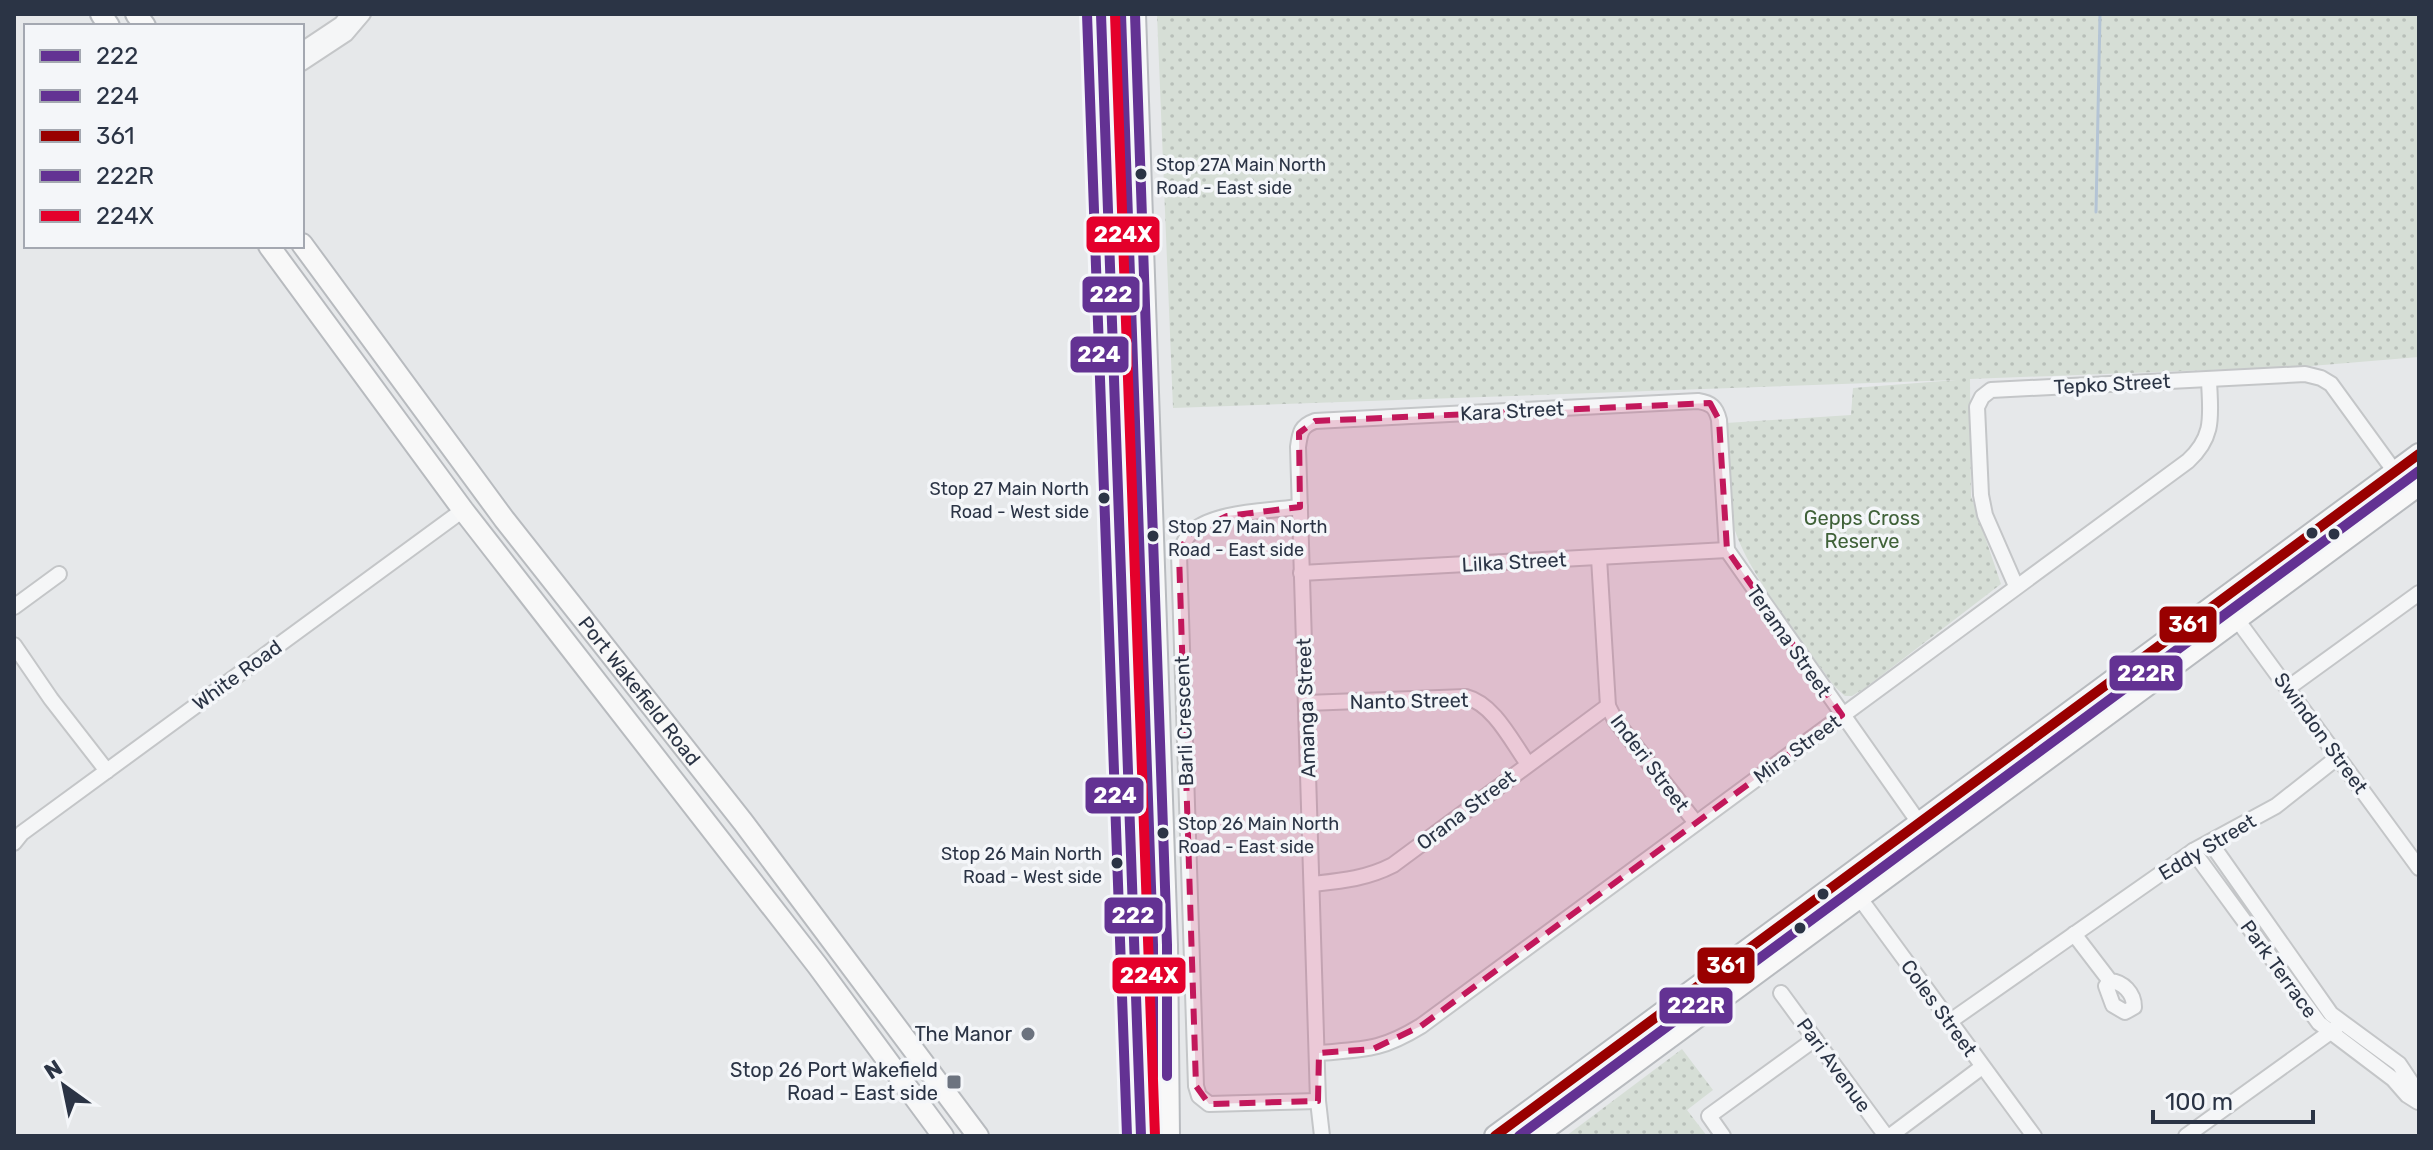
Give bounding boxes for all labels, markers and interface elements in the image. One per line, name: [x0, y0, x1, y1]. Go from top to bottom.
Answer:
legend: [24, 24, 304, 248]
text: 222: [96, 42, 138, 70]
text: 224: [96, 82, 139, 110]
text: 361: [96, 122, 135, 150]
place label: Stop 27A Main North Road - East side: [1156, 154, 1326, 199]
text: 222R: [96, 162, 154, 190]
marker: Stop 27A Main North Road - East side: [1133, 166, 1149, 182]
text: 224X: [96, 202, 154, 230]
line badge: 224X: [1085, 215, 1161, 254]
text: 224X: [1094, 221, 1152, 248]
line badge: 222: [1081, 275, 1141, 314]
text: 222: [1090, 281, 1132, 308]
line badge: 224: [1069, 335, 1130, 374]
text: 224: [1077, 341, 1121, 368]
street label: Tepko Street: [2053, 369, 2171, 399]
street label: Kara Street: [1459, 396, 1565, 426]
place label: Stop 27 Main North Road - West side: [930, 478, 1089, 523]
marker: Stop 27 Main North Road - West side: [1096, 490, 1112, 506]
park label: Gepps Cross Reserve: [1804, 506, 1920, 553]
place label: Stop 27 Main North Road - East side: [1168, 516, 1328, 561]
unlabelled marker: [2304, 525, 2320, 541]
unlabelled marker: [2326, 526, 2342, 542]
marker: Stop 27 Main North Road - East side: [1145, 528, 1161, 544]
street label: Lilka Street: [1461, 547, 1567, 577]
street label: Terama Street: [1742, 581, 1836, 702]
line badge: 361: [2158, 605, 2218, 644]
street label: Port Wakefield Road: [573, 611, 706, 770]
text: 361: [2168, 611, 2208, 638]
street label: White Road: [188, 635, 286, 715]
street label: Amanga Street: [1292, 637, 1320, 778]
line badge: 222R: [2108, 654, 2184, 692]
street label: Barli Crescent: [1170, 655, 1198, 787]
text: 222R: [2117, 660, 2175, 687]
street label: Swindon Street: [2269, 668, 2373, 798]
street label: Nanto Street: [1349, 688, 1469, 714]
street label: Mira Street: [1749, 709, 1845, 789]
street label: Inderi Street: [1606, 710, 1695, 817]
street label: Orana Street: [1412, 765, 1520, 855]
line badge: 224: [1084, 776, 1145, 815]
text: 224: [1093, 782, 1137, 809]
street label: Eddy Street: [2154, 809, 2260, 885]
place label: Stop 26 Main North Road - East side: [1178, 813, 1339, 858]
marker: Stop 26 Main North Road - East side: [1155, 825, 1171, 841]
place label: Stop 26 Main North Road - West side: [941, 843, 1102, 888]
marker: Stop 26 Main North Road - West side: [1109, 855, 1125, 871]
unlabelled marker: [1815, 886, 1831, 902]
line badge: 222: [1103, 896, 1164, 935]
text: 222: [1112, 902, 1154, 929]
street label: Park Terrace: [2235, 915, 2323, 1023]
unlabelled marker: [1792, 920, 1808, 936]
line badge: 361: [1696, 946, 1756, 985]
text: 361: [1706, 952, 1746, 979]
street label: Coles Street: [1896, 955, 1982, 1061]
line badge: 224X: [1111, 956, 1187, 995]
text: 224X: [1120, 962, 1178, 989]
line badge: 222R: [1658, 986, 1734, 1025]
text: 222R: [1667, 992, 1725, 1019]
street label: Pari Avenue: [1792, 1013, 1876, 1117]
place label: The Manor: [914, 1022, 1012, 1046]
marker: The Manor: [1019, 1025, 1037, 1043]
north arrow: [24, 1046, 104, 1126]
text: N: [39, 1054, 67, 1085]
place label: Stop 26 Port Wakefield Road - East side: [730, 1058, 938, 1105]
marker: Stop 26 Port Wakefield Road - East side: [945, 1073, 963, 1091]
scale bar: [2153, 1074, 2313, 1124]
text: 100 m: [2165, 1088, 2233, 1116]

